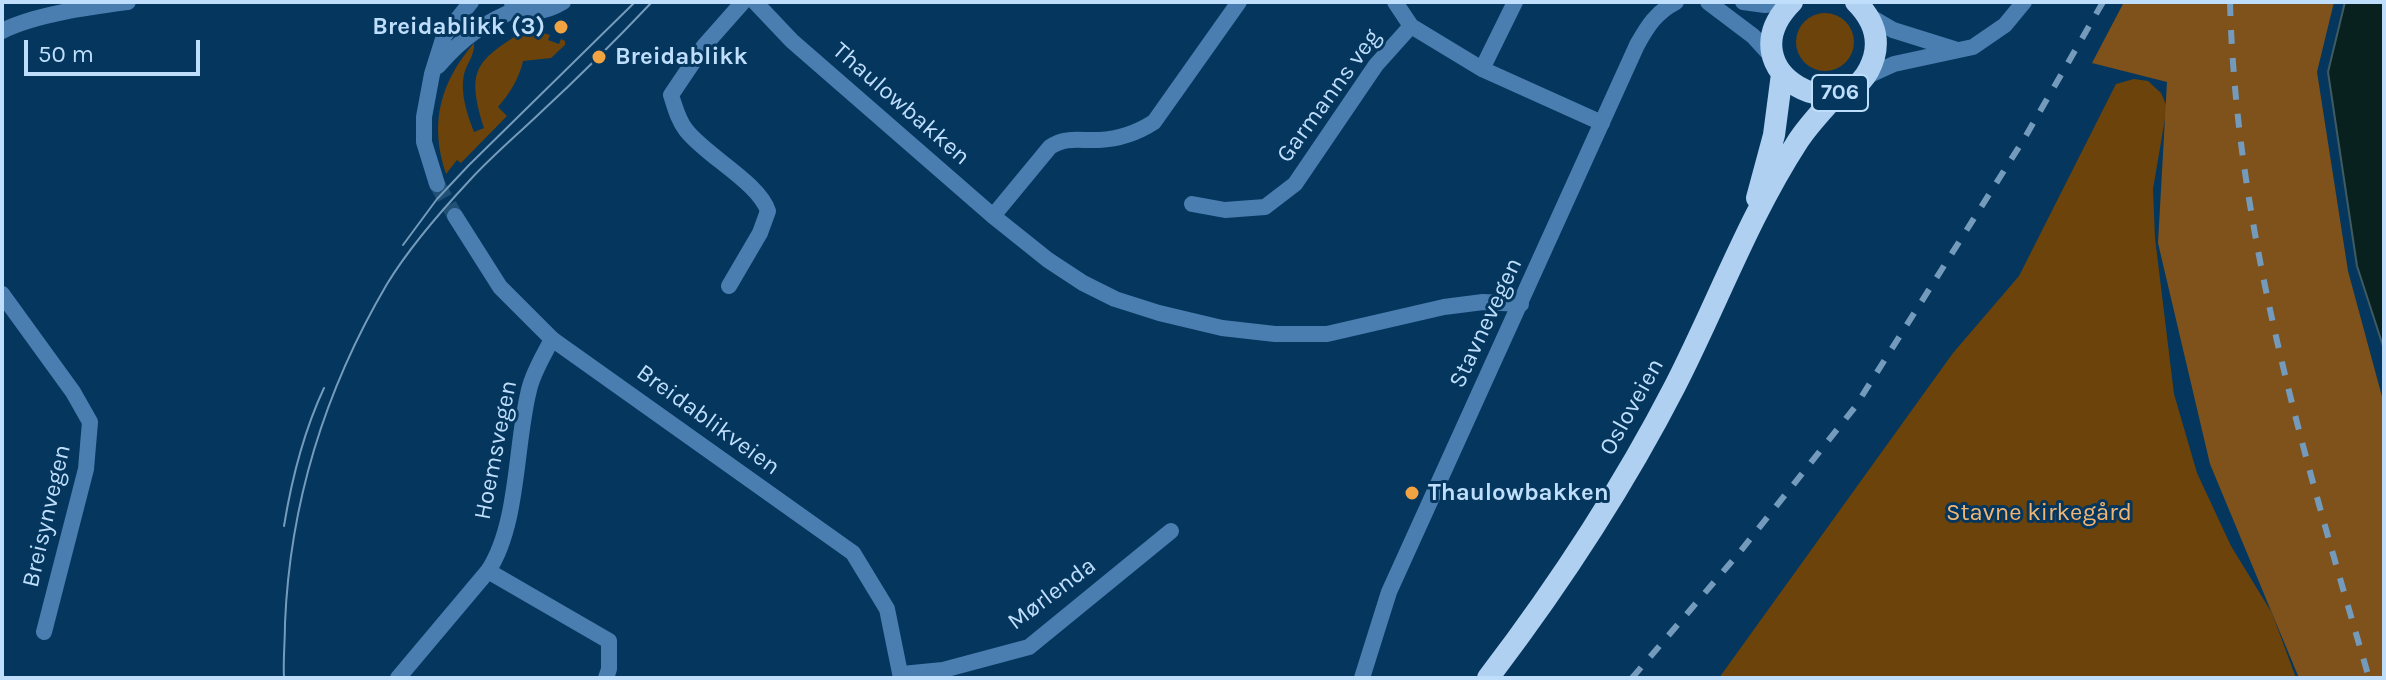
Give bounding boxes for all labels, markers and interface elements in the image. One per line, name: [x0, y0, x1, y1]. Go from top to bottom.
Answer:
place label: Breidablikk (3): [372, 13, 545, 41]
marker: Breidablikk (3): [552, 18, 570, 36]
scale bar: [28, 24, 204, 74]
street label: Garmanns veg: [1271, 24, 1387, 168]
street label: Thaulowbakken: [826, 36, 976, 172]
text: 50 m: [38, 40, 94, 68]
place label: Breidablikk: [615, 43, 748, 71]
marker: Breidablikk: [590, 48, 608, 66]
road number: 706: [1812, 75, 1868, 111]
street label: Stavnevegen: [1443, 253, 1529, 393]
street label: Osloveien: [1594, 354, 1670, 460]
street label: Breidablikveien: [631, 358, 785, 482]
street label: Hoemsvegen: [468, 378, 524, 522]
street label: Breisynvegen: [17, 442, 77, 590]
place label: Thaulowbakken: [1428, 479, 1609, 507]
marker: Thaulowbakken: [1403, 484, 1421, 502]
park label: Stavne kirkegård: [1946, 499, 2132, 527]
street label: Mørlenda: [1002, 551, 1102, 637]

